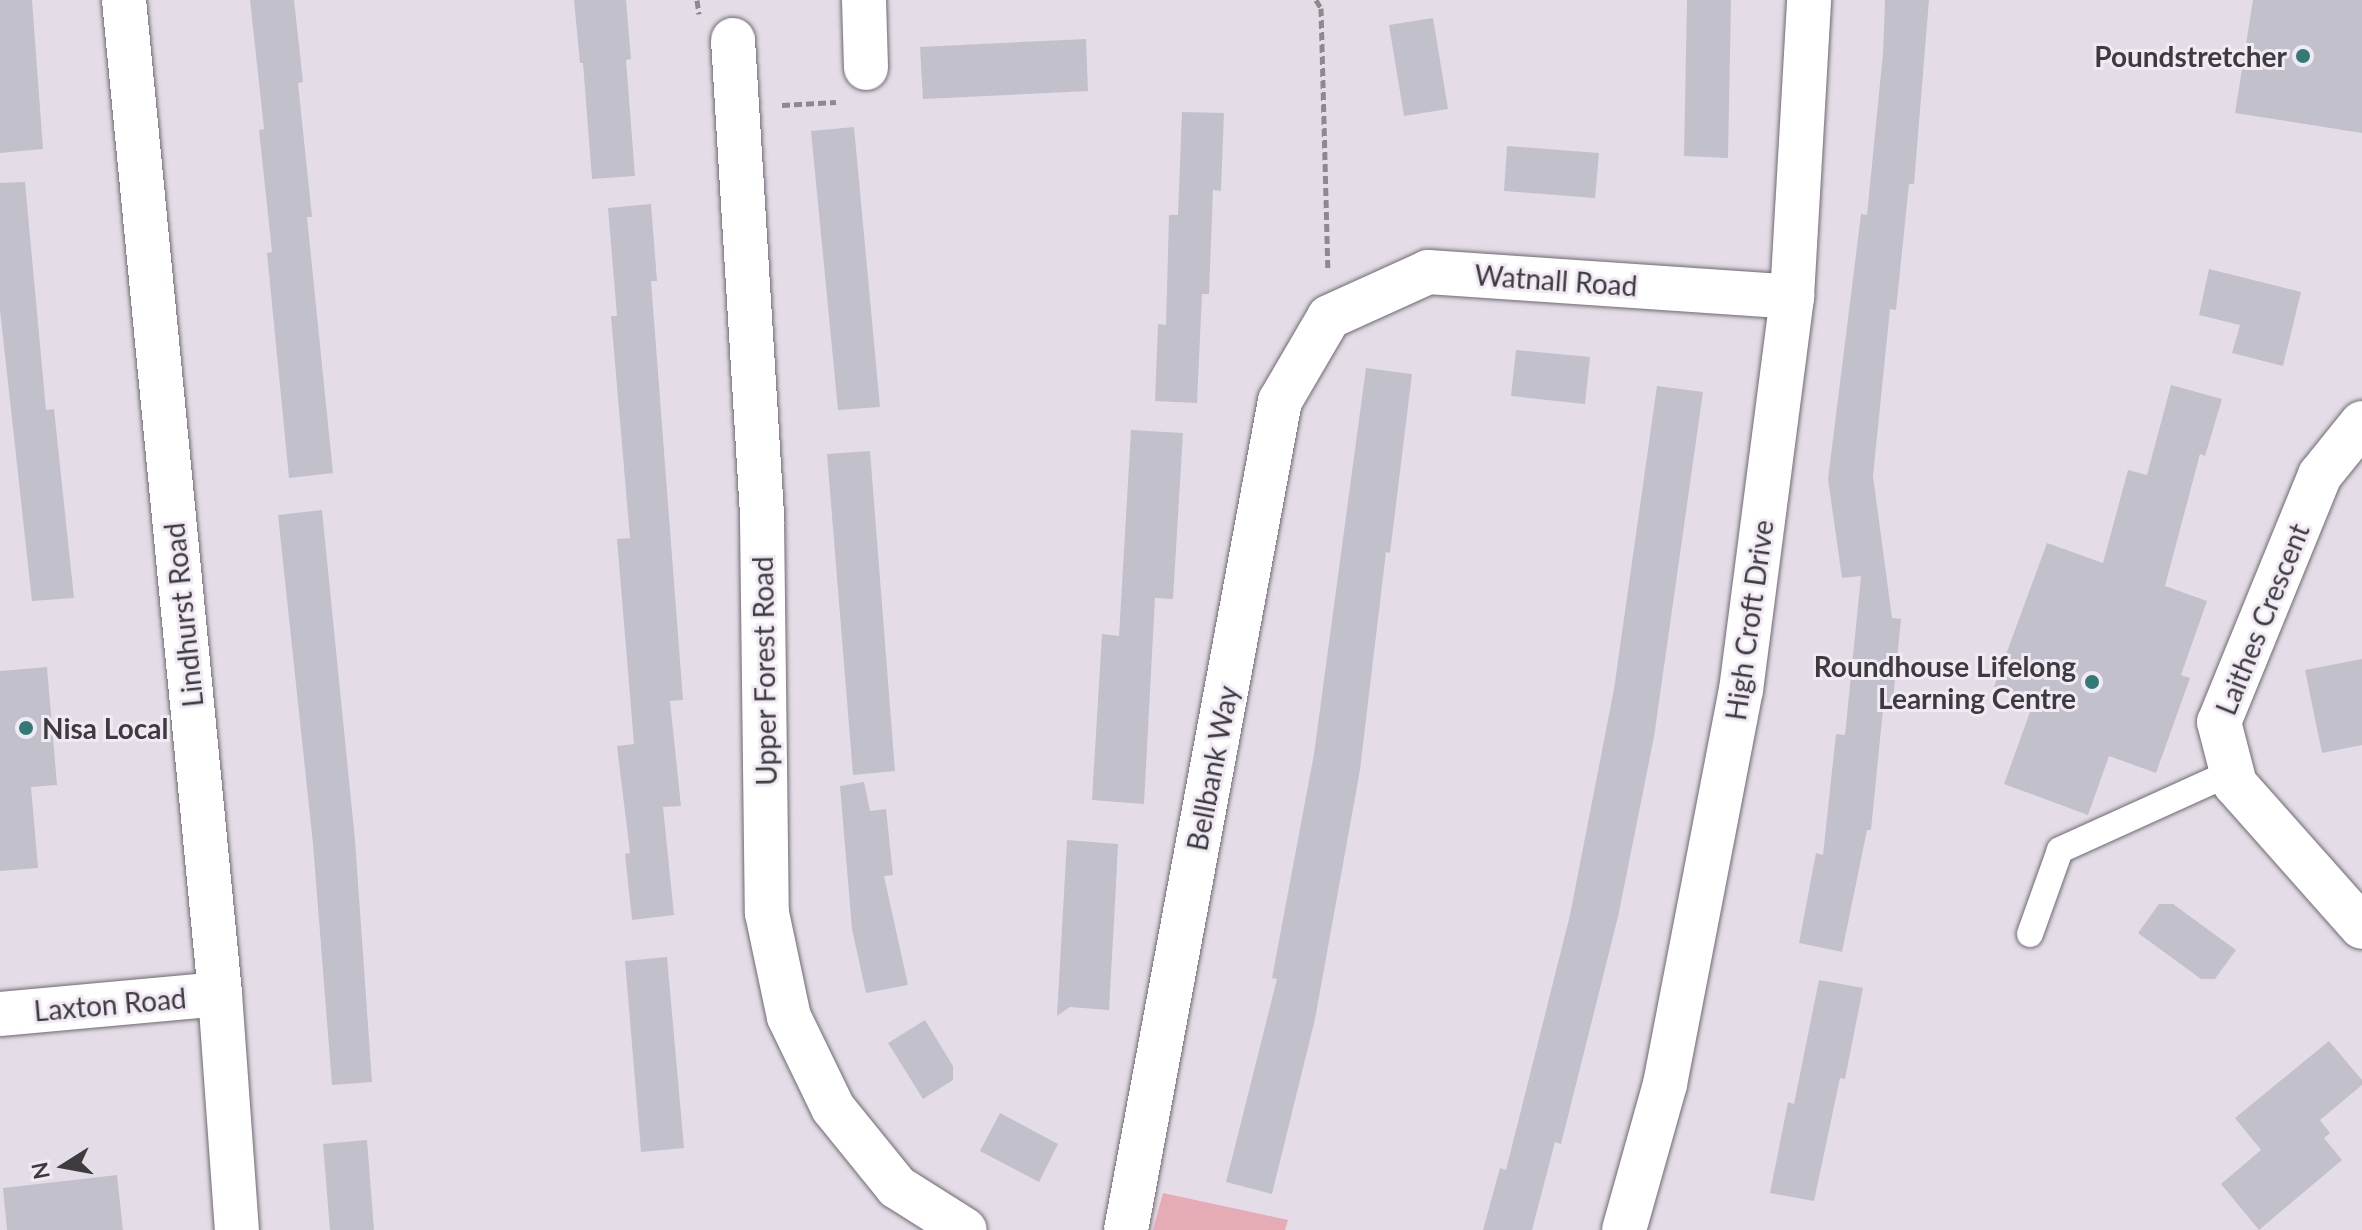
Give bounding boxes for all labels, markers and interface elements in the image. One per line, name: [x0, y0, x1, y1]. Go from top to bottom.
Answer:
place label: Poundstretcher: [2094, 39, 2287, 73]
marker: Poundstretcher: [2294, 47, 2312, 65]
street label: Watnall Road: [1473, 258, 1639, 302]
street label: High Croft Drive: [1718, 518, 1780, 722]
street label: Laithes Crescent: [2208, 518, 2316, 720]
street label: Lindhurst Road: [157, 521, 209, 709]
street label: Upper Forest Road: [745, 556, 783, 786]
place label: Roundhouse Lifelong Learning Centre: [1814, 649, 2076, 715]
marker: Roundhouse Lifelong Learning Centre: [2083, 673, 2101, 691]
street label: Bellbank Way: [1179, 682, 1245, 854]
place label: Nisa Local: [42, 711, 168, 745]
marker: Nisa Local: [17, 719, 35, 737]
street label: Laxton Road: [32, 981, 188, 1027]
north arrow: [24, 1126, 104, 1206]
text: N: [25, 1160, 55, 1182]

